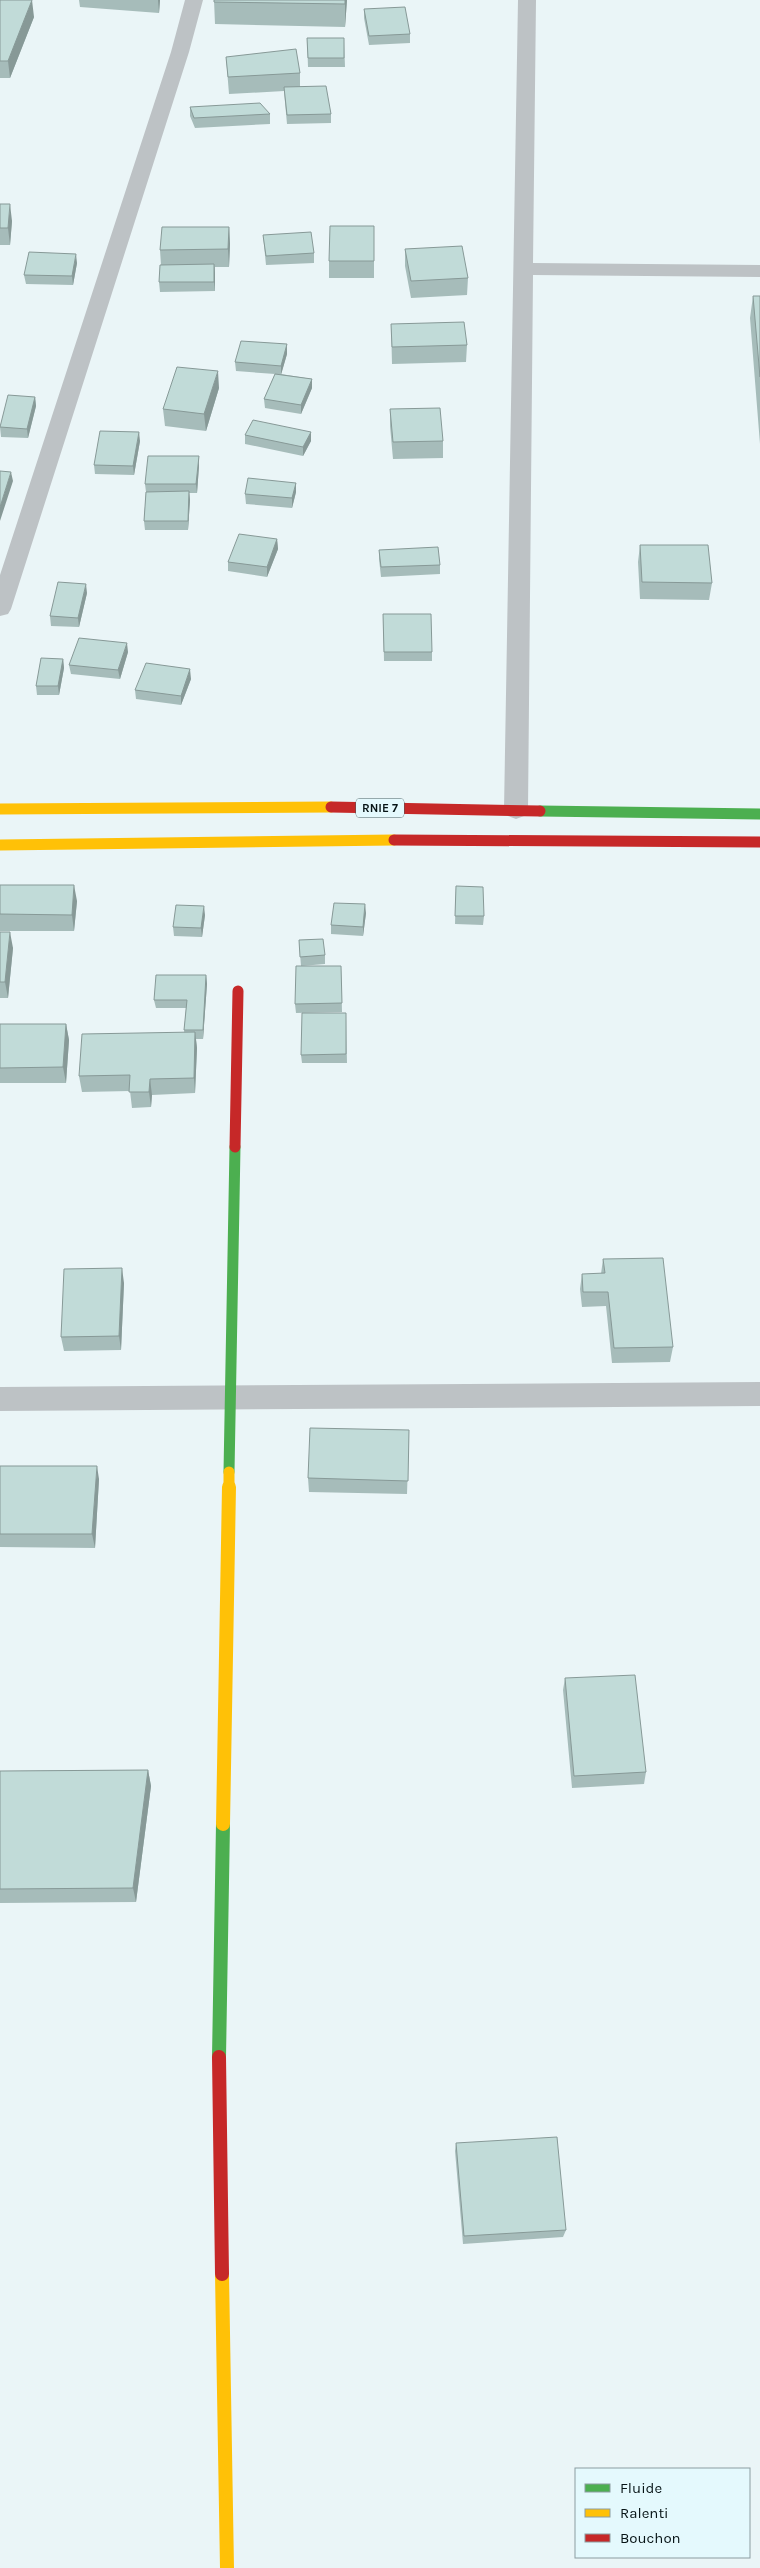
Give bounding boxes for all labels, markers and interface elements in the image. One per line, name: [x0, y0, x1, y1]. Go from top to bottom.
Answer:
road number: RNIE 7: [356, 798, 404, 818]
legend: [575, 2468, 750, 2558]
text: Fluide: [620, 2479, 662, 2497]
text: Ralenti: [620, 2504, 669, 2522]
text: Bouchon: [620, 2529, 681, 2547]

